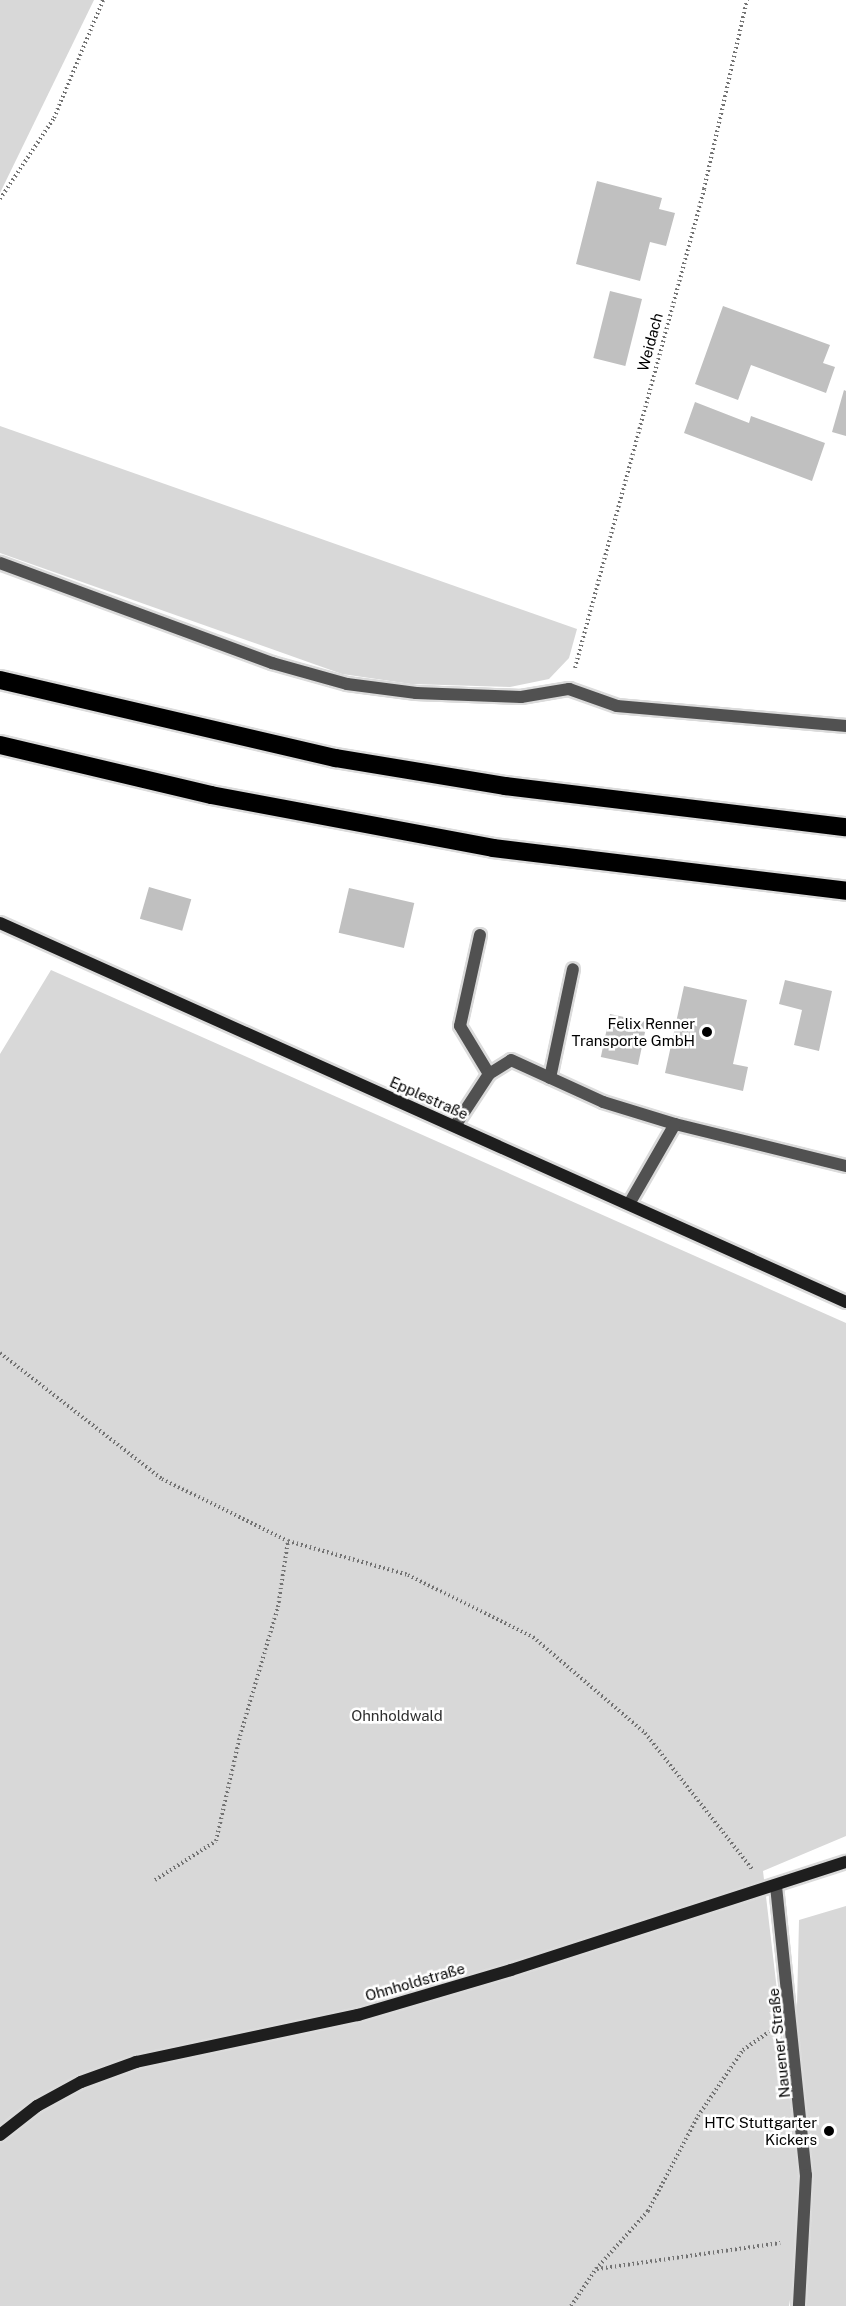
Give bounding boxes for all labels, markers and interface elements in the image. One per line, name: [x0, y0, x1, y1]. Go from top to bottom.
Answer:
street label: Weidach: [634, 311, 666, 373]
place label: Felix Renner Transporte GmbH: [571, 1014, 695, 1049]
marker: Felix Renner Transporte GmbH: [700, 1025, 714, 1039]
street label: Epplestraße: [387, 1073, 471, 1123]
park label: Ohnholdwald: [351, 1707, 443, 1725]
street label: Ohnholdstraße: [363, 1959, 467, 2005]
street label: Nauener Straße: [764, 1987, 794, 2099]
place label: HTC Stuttgarter Kickers: [704, 2113, 817, 2148]
marker: HTC Stuttgarter Kickers: [822, 2124, 836, 2138]

